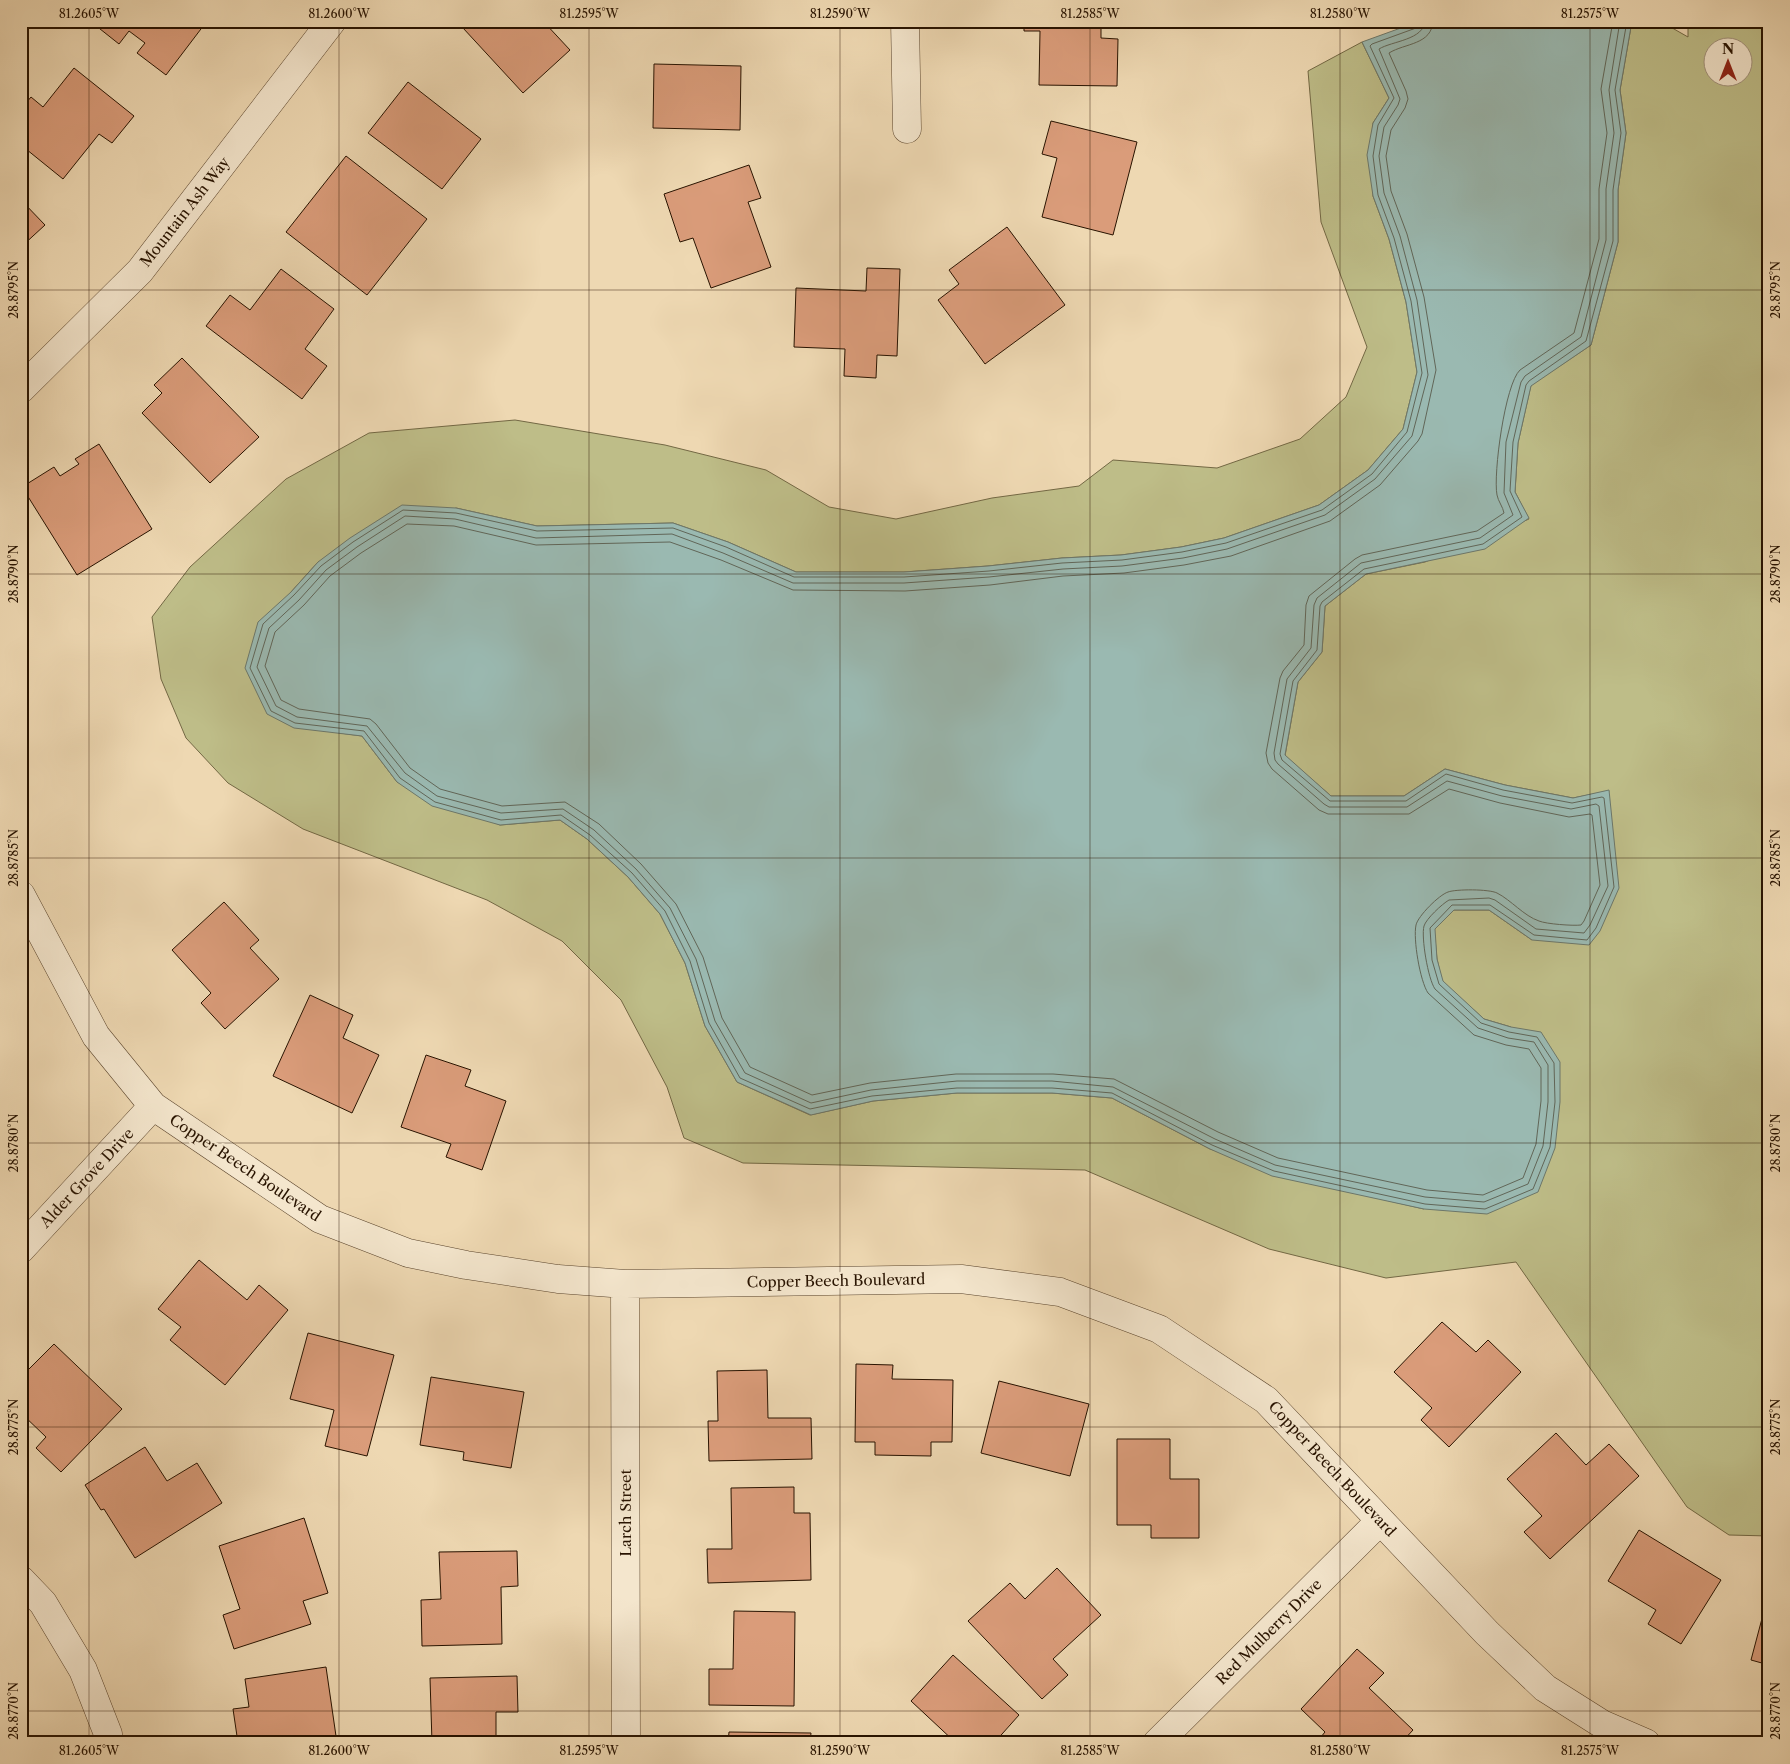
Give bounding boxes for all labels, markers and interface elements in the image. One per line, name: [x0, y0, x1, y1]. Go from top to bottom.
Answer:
text: 81.2605°W: [59, 6, 120, 21]
text: 81.2600°W: [308, 6, 371, 21]
text: 81.2595°W: [559, 6, 620, 21]
text: 81.2590°W: [810, 6, 871, 21]
text: 81.2585°W: [1060, 6, 1121, 21]
text: 81.2580°W: [1310, 6, 1371, 21]
text: 81.2575°W: [1561, 6, 1620, 21]
north arrow: [1702, 38, 1752, 88]
text: N: [1722, 40, 1734, 58]
street label: Mountain Ash Way: [136, 152, 234, 271]
text: 28.8795°N: [6, 261, 21, 319]
text: 28.8795°N: [1768, 261, 1783, 319]
text: 28.8790°N: [6, 545, 21, 603]
text: 28.8790°N: [1768, 545, 1783, 603]
text: 28.8785°N: [6, 829, 21, 887]
text: 28.8785°N: [1768, 829, 1783, 887]
street label: Copper Beech Boulevard: [166, 1110, 325, 1225]
text: 28.8780°N: [6, 1114, 21, 1172]
text: 28.8780°N: [1768, 1114, 1783, 1172]
street label: Alder Grove Drive: [35, 1124, 138, 1232]
street label: Copper Beech Boulevard: [747, 1269, 925, 1292]
street label: Copper Beech Boulevard: [1265, 1397, 1400, 1540]
text: 28.8775°N: [6, 1399, 21, 1455]
text: 28.8775°N: [1768, 1399, 1783, 1455]
street label: Larch Street: [616, 1468, 635, 1557]
street label: Red Mulberry Drive: [1212, 1575, 1326, 1689]
text: 28.8770°N: [6, 1682, 21, 1740]
text: 28.8770°N: [1768, 1682, 1783, 1740]
text: 81.2605°W: [59, 1743, 120, 1758]
text: 81.2600°W: [308, 1743, 371, 1758]
text: 81.2595°W: [559, 1743, 620, 1758]
text: 81.2590°W: [810, 1743, 871, 1758]
text: 81.2585°W: [1060, 1743, 1121, 1758]
text: 81.2580°W: [1310, 1743, 1371, 1758]
text: 81.2575°W: [1561, 1743, 1620, 1758]

